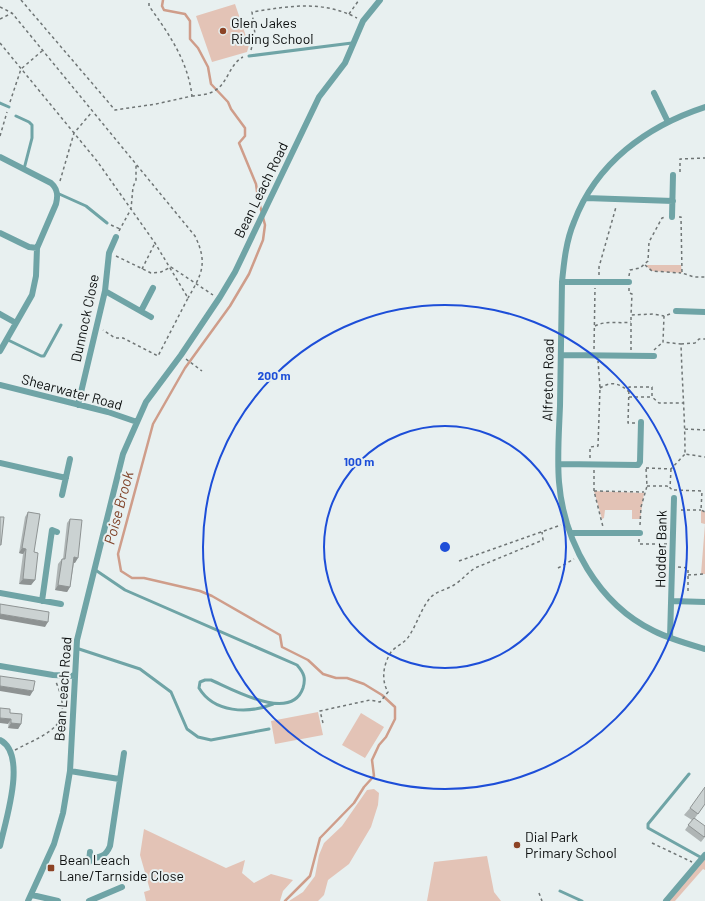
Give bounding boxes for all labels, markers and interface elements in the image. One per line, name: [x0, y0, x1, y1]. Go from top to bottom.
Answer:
place label: Glen Jakes Riding School: [231, 14, 314, 47]
marker: Glen Jakes Riding School: [218, 26, 228, 36]
street label: Bean Leach Road: [230, 139, 291, 241]
street label: Dunnock Close: [67, 272, 102, 363]
street label: Alfreton Road: [538, 338, 557, 422]
text: 200 m: [258, 368, 290, 382]
street label: Shearwater Road: [20, 370, 125, 413]
text: 100 m: [344, 454, 374, 468]
water label: Poise Brook: [100, 468, 137, 546]
street label: Hodder Bank: [651, 510, 670, 588]
centre of rings: [438, 540, 452, 554]
street label: Bean Leach Road: [50, 636, 75, 742]
place label: Dial Park Primary School: [525, 828, 617, 861]
marker: Dial Park Primary School: [512, 840, 522, 850]
place label: Bean Leach Lane/Tarnside Close: [59, 851, 184, 884]
marker: Bean Leach Lane/Tarnside Close: [46, 863, 56, 873]

